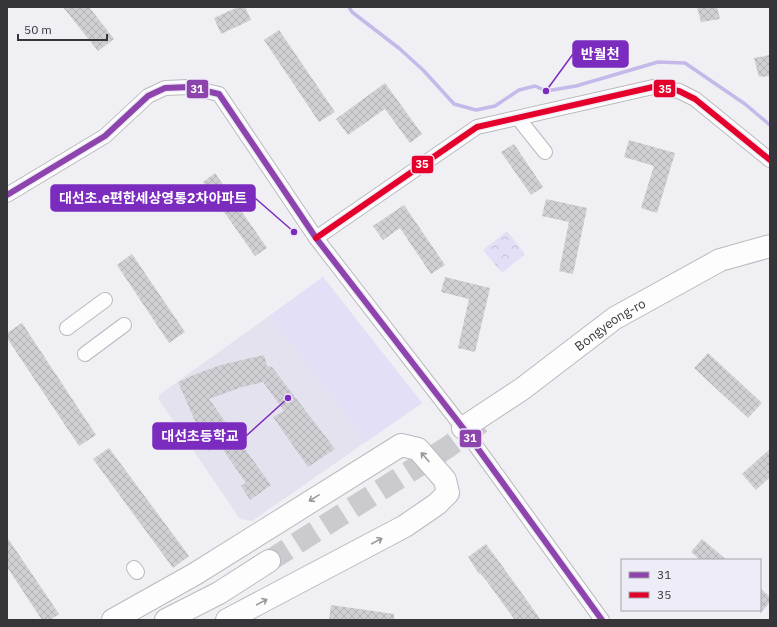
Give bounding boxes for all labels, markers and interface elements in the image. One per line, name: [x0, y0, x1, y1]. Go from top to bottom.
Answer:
scale bar: [18, 16, 107, 42]
text: 50 m: [24, 22, 52, 37]
callout: 반월천: [573, 41, 628, 67]
text: 반월천: [581, 45, 619, 63]
line badge: 31: [186, 79, 209, 99]
line badge: 35: [653, 79, 676, 98]
text: 31: [190, 82, 204, 96]
text: 35: [658, 82, 672, 96]
line badge: 35: [411, 155, 434, 174]
text: 35: [415, 157, 429, 171]
callout: 대선초.e편한세상영통2차아파트: [51, 185, 255, 211]
text: 대선초.e편한세상영통2차아파트: [59, 189, 247, 207]
street label: Bongyeong-ro: [571, 295, 649, 355]
callout: 대선초등학교: [153, 423, 246, 449]
text: 대선초등학교: [161, 427, 239, 445]
line badge: 31: [459, 429, 482, 448]
text: 31: [463, 431, 477, 445]
one-way arrow: [420, 452, 429, 463]
one-way arrow: [309, 494, 320, 502]
one-way arrow: [371, 537, 383, 544]
legend: [621, 559, 761, 611]
text: 31: [657, 567, 671, 582]
text: 35: [657, 587, 671, 602]
one-way arrow: [256, 598, 268, 605]

